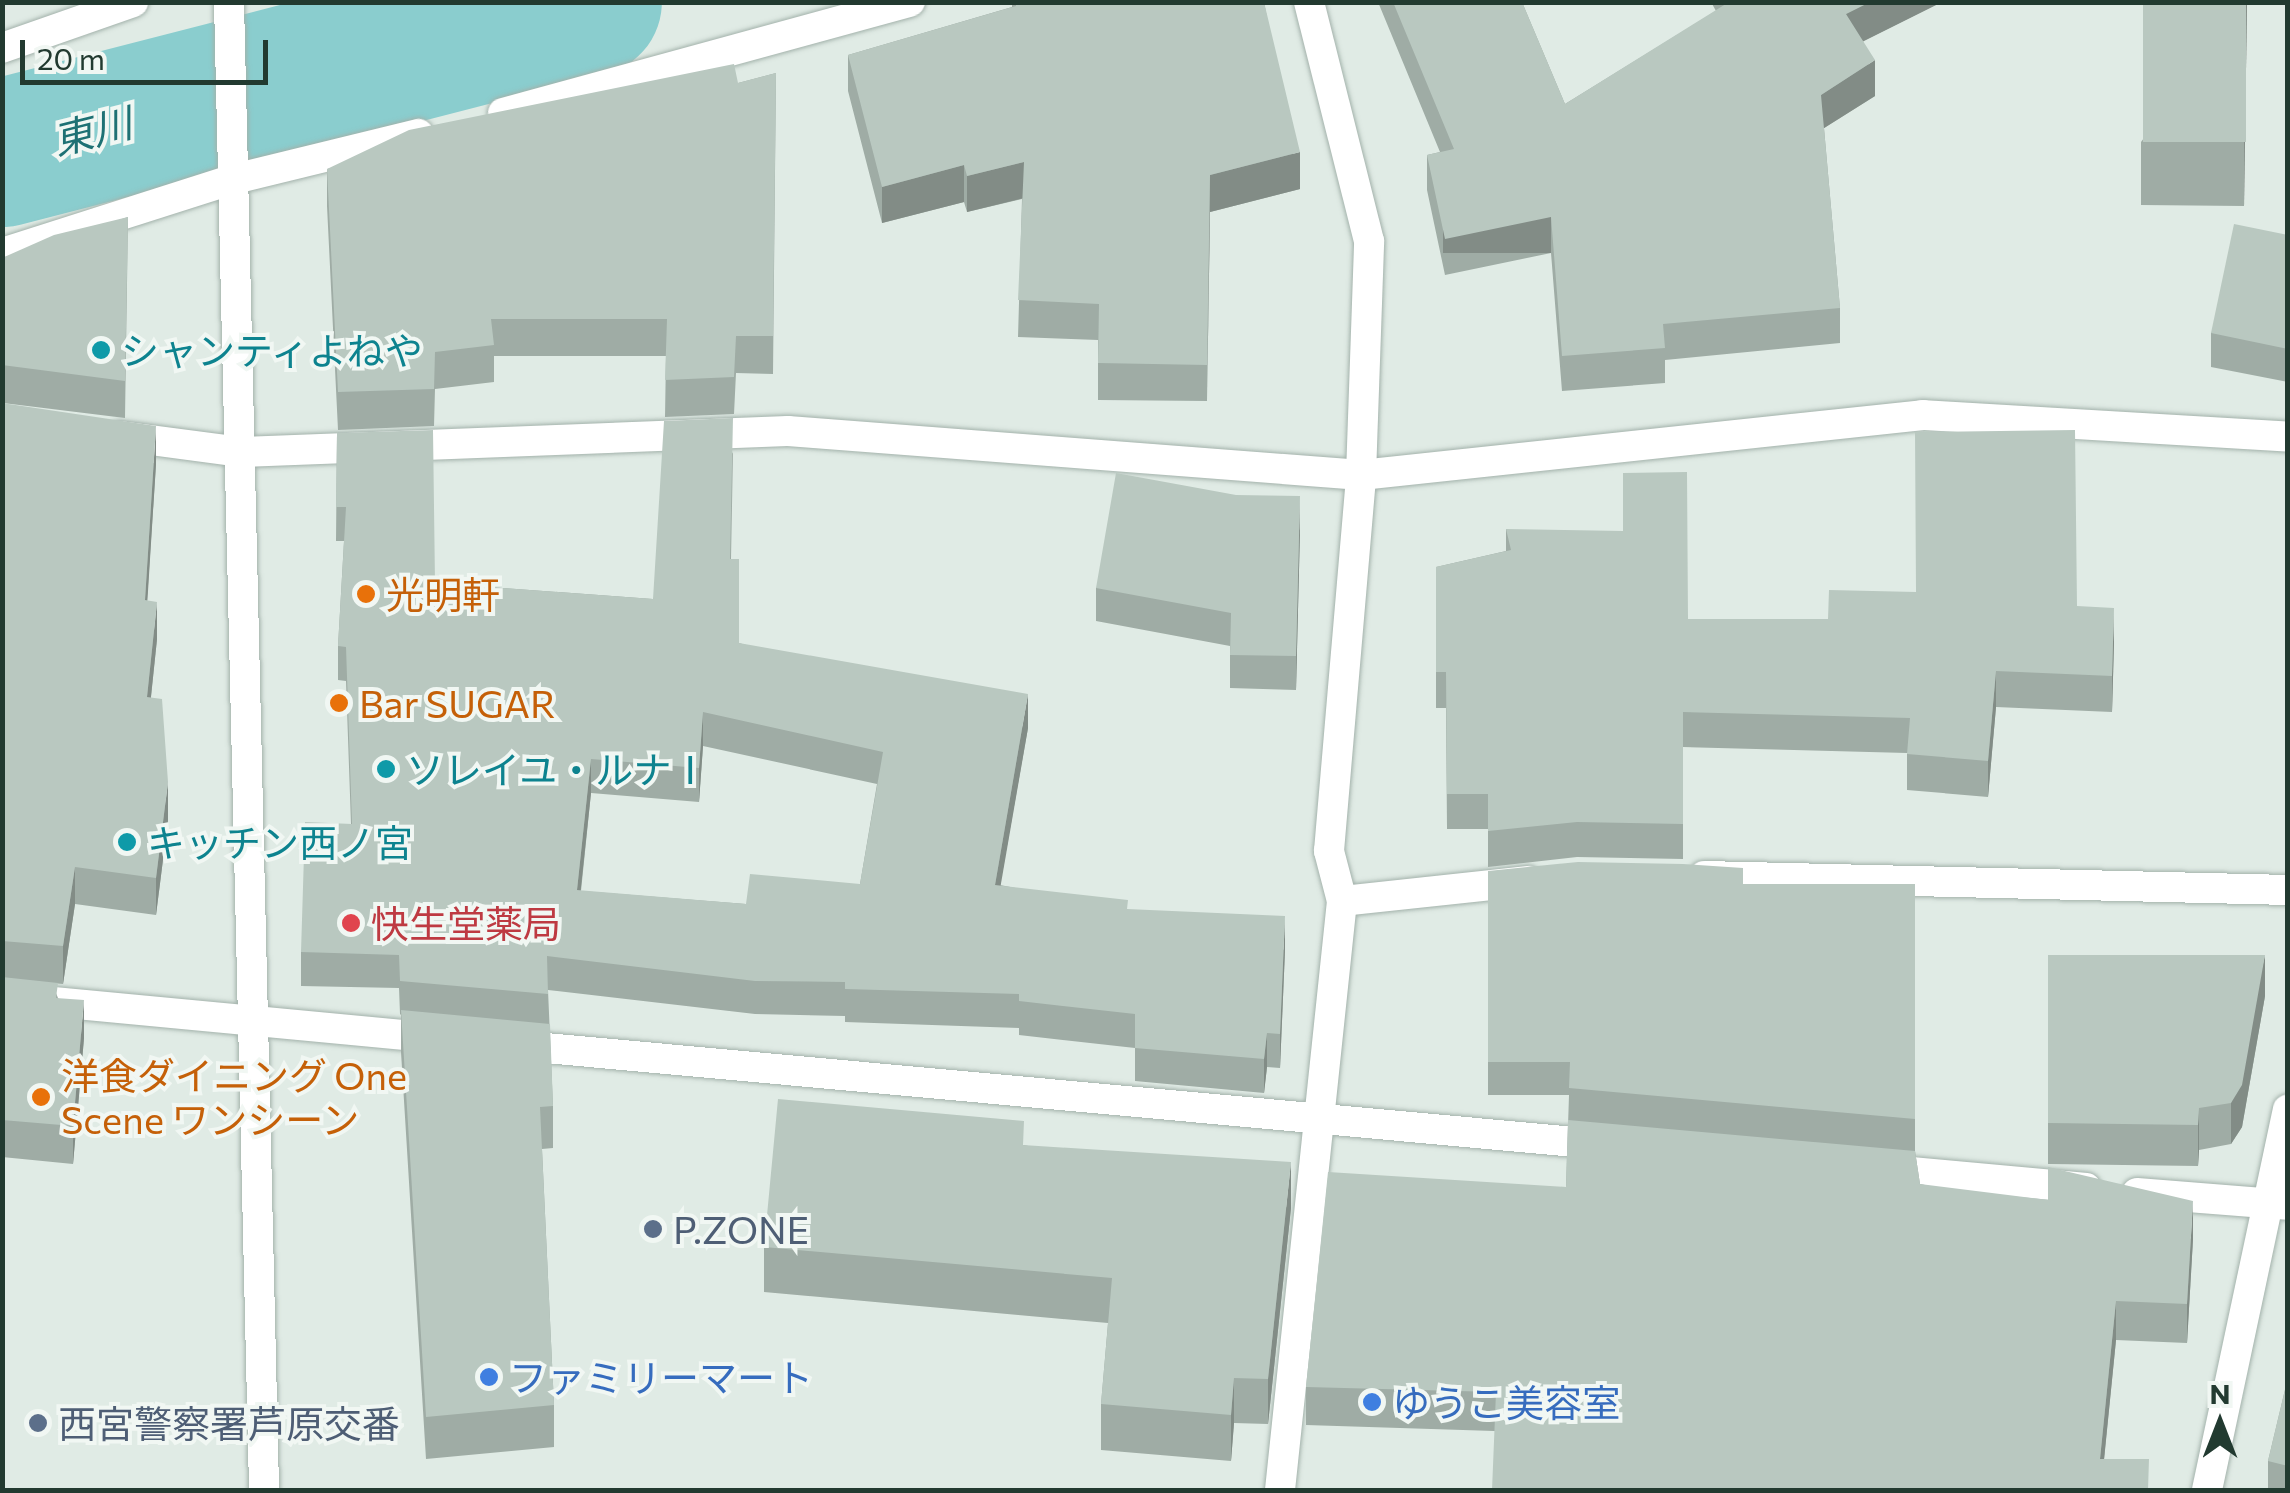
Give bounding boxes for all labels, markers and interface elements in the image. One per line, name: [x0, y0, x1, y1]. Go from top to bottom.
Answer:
scale bar: [25, 20, 272, 82]
text: 20 m: [37, 39, 105, 76]
water label: 東川: [47, 97, 137, 163]
place label: シャンティよねや: [121, 327, 425, 373]
marker: シャンティよねや: [90, 339, 112, 361]
place label: 光明軒: [386, 571, 500, 617]
marker: 光明軒: [355, 583, 377, 605]
place label: Bar SUGAR: [359, 680, 555, 726]
marker: Bar SUGAR: [328, 692, 350, 714]
place label: ソレイユ・ルナⅠ: [406, 746, 710, 792]
marker: ソレイユ・ルナⅠ: [375, 758, 397, 780]
place label: キッチン西ノ宮: [147, 819, 413, 865]
marker: キッチン西ノ宮: [116, 831, 138, 853]
place label: 快生堂薬局: [371, 900, 561, 946]
marker: 快生堂薬局: [340, 912, 362, 934]
place label: 洋食ダイニング One Scene ワンシーン: [61, 1052, 407, 1142]
marker: 洋食ダイニング One Scene ワンシーン: [30, 1086, 52, 1108]
place label: P.ZONE: [673, 1206, 809, 1252]
marker: P.ZONE: [642, 1218, 664, 1240]
place label: ファミリーマート: [509, 1354, 813, 1400]
marker: ファミリーマート: [478, 1366, 500, 1388]
north arrow: [2170, 1373, 2270, 1473]
text: N: [2210, 1376, 2231, 1410]
place label: ゆうこ美容室: [1392, 1379, 1620, 1425]
marker: ゆうこ美容室: [1361, 1391, 1383, 1413]
place label: 西宮警察署芦原交番: [58, 1400, 400, 1446]
marker: 西宮警察署芦原交番: [27, 1412, 49, 1434]

